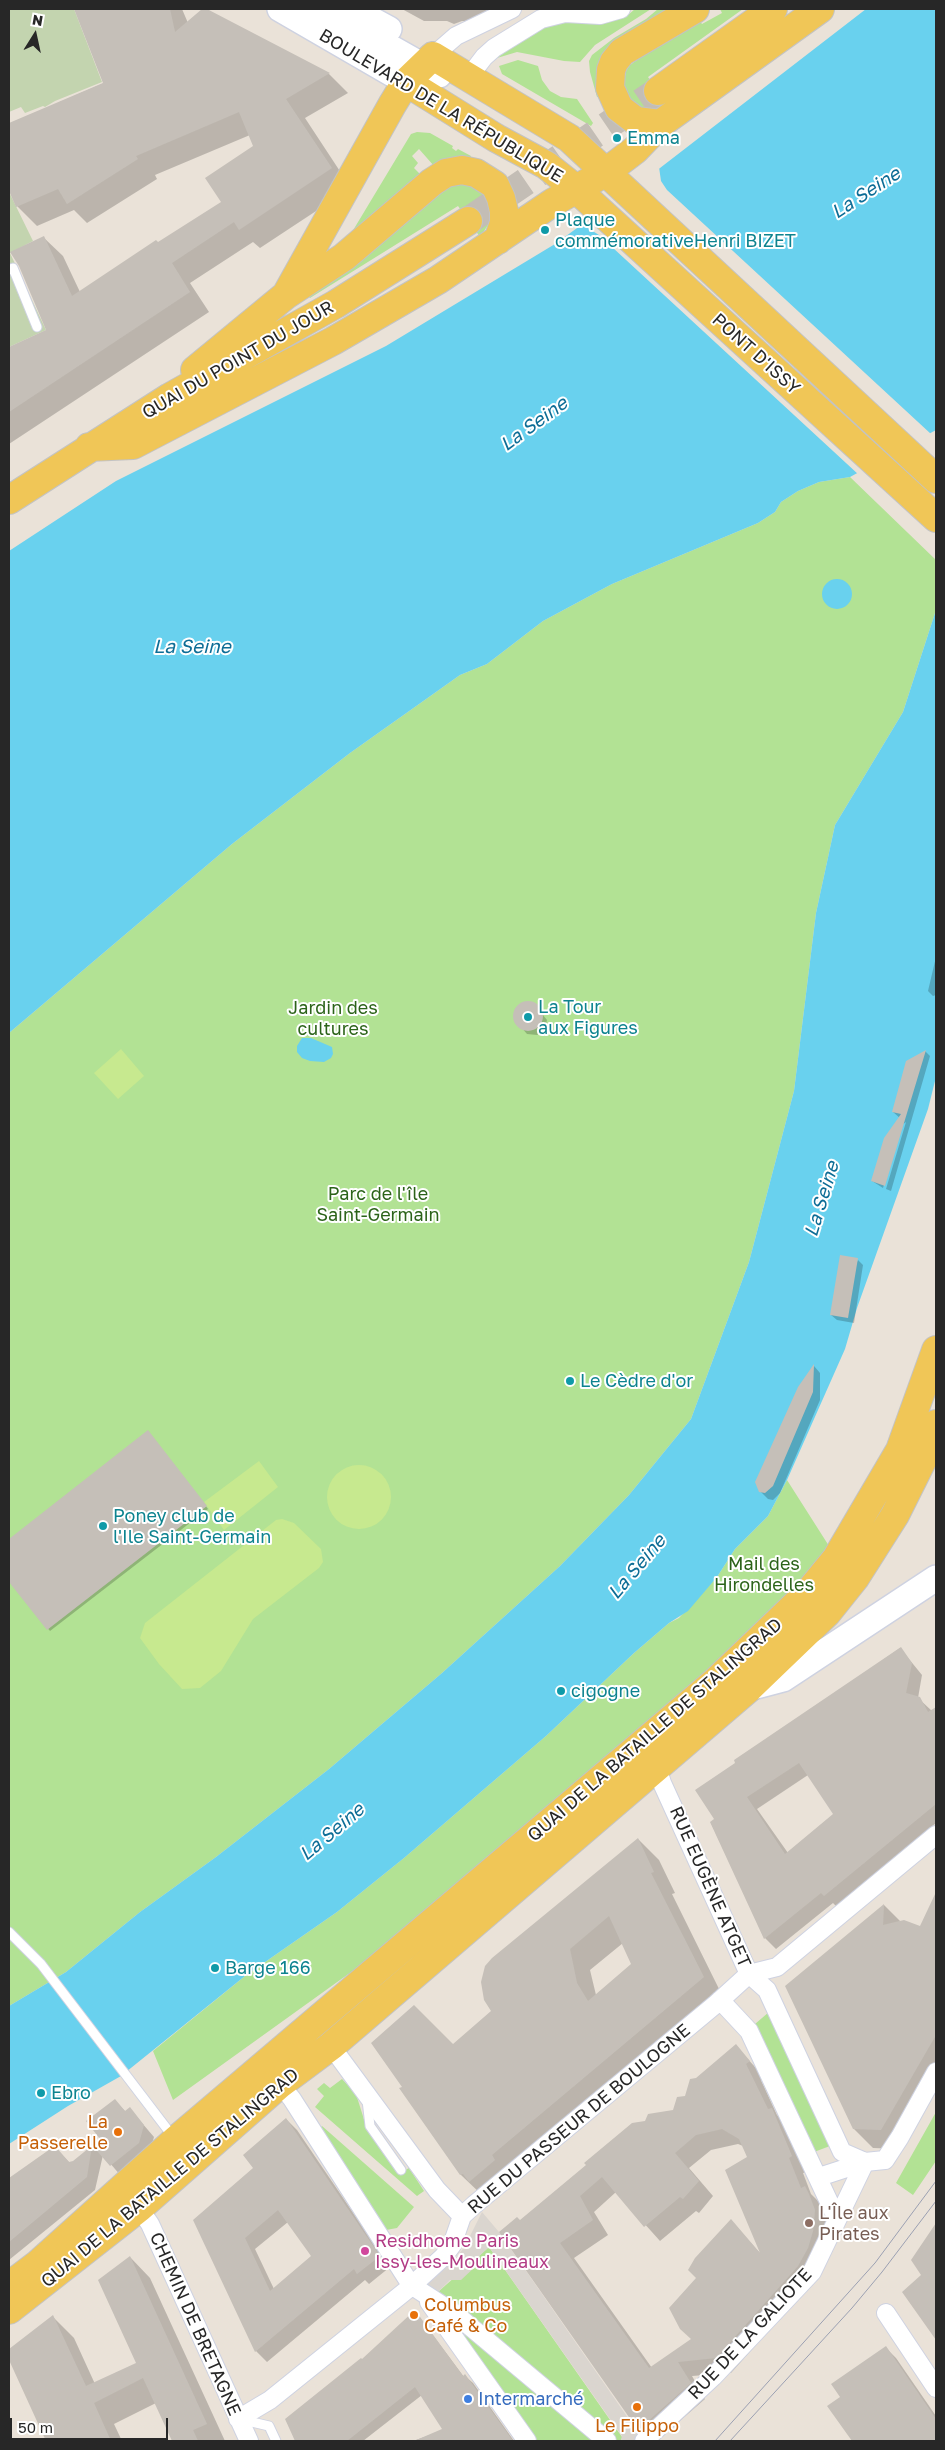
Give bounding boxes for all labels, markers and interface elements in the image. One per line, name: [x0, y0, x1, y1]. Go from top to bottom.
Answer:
north arrow: [10, 10, 60, 60]
text: N: [31, 10, 44, 29]
street label: BOULEVARD DE LA RÉPUBLIQUE: [315, 24, 567, 188]
place label: Emma: [627, 127, 680, 149]
marker: Emma: [611, 132, 623, 144]
water label: La Seine: [827, 162, 905, 224]
place label: Plaque commémorativeHenri BIZET: [555, 209, 796, 252]
marker: Plaque commémorativeHenri BIZET: [539, 224, 551, 236]
street label: QUAI DU POINT DU JOUR: [138, 296, 338, 424]
street label: PONT D'ISSY: [708, 309, 804, 399]
water label: La Seine: [496, 392, 572, 456]
water label: La Seine: [153, 636, 231, 658]
place label: La Tour aux Figures: [538, 996, 638, 1038]
park label: Jardin des cultures: [288, 997, 378, 1040]
marker: La Tour aux Figures: [522, 1011, 534, 1023]
water label: La Seine: [800, 1159, 844, 1239]
park label: Parc de l'île Saint-Germain: [316, 1183, 440, 1226]
place label: Le Cèdre d'or: [580, 1370, 693, 1392]
marker: Le Cèdre d'or: [564, 1375, 576, 1387]
place label: Poney club de l'Ile Saint-Germain: [113, 1505, 271, 1548]
marker: Poney club de l'Ile Saint-Germain: [97, 1520, 109, 1532]
water label: La Seine: [603, 1530, 671, 1604]
park label: Mail des Hirondelles: [714, 1553, 814, 1596]
street label: QUAI DE LA BATAILLE DE STALINGRAD: [523, 1614, 787, 1846]
place label: cigogne: [571, 1680, 640, 1702]
marker: cigogne: [555, 1685, 567, 1697]
water label: La Seine: [295, 1798, 369, 1866]
street label: RUE EUGÈNE ATGET: [665, 1803, 755, 1971]
place label: Barge 166: [225, 1957, 311, 1979]
marker: Barge 166: [209, 1962, 221, 1974]
street label: RUE DU PASSEUR DE BOULOGNE: [463, 2020, 695, 2218]
street label: QUAI DE LA BATAILLE DE STALINGRAD: [37, 2064, 303, 2292]
place label: Ebro: [51, 2082, 91, 2104]
marker: Ebro: [35, 2087, 47, 2099]
place label: La Passerelle: [18, 2111, 108, 2154]
marker: La Passerelle: [112, 2126, 124, 2138]
place label: L'Île aux Pirates: [819, 2202, 889, 2244]
marker: L'Île aux Pirates: [803, 2217, 815, 2229]
street label: CHEMIN DE BRETAGNE: [145, 2229, 245, 2419]
place label: Residhome Paris Issy-les-Moulineaux: [375, 2230, 549, 2272]
marker: Residhome Paris Issy-les-Moulineaux: [359, 2245, 371, 2257]
street label: RUE DE LA GALIOTE: [684, 2264, 816, 2404]
place label: Columbus Café & Co: [424, 2294, 511, 2336]
marker: Columbus Café & Co: [408, 2309, 420, 2321]
place label: Intermarché: [478, 2388, 583, 2410]
marker: Intermarché: [462, 2393, 474, 2405]
marker: Le Filippo: [631, 2401, 643, 2413]
scale bar: [12, 2408, 170, 2440]
place label: Le Filippo: [595, 2415, 679, 2437]
text: 50 m: [18, 2418, 53, 2436]

